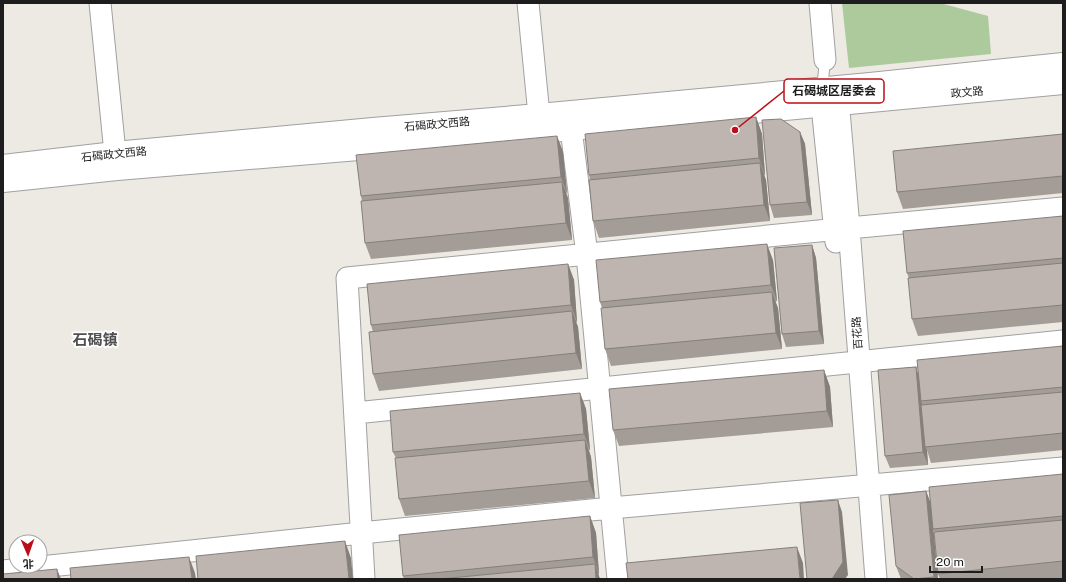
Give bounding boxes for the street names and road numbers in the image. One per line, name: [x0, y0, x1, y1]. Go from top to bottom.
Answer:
street label: 政文路: [950, 85, 984, 99]
street label: 石碣政文西路: [404, 115, 470, 133]
street label: 石碣政文西路: [81, 145, 147, 163]
street label: 百花路: [850, 316, 864, 350]

